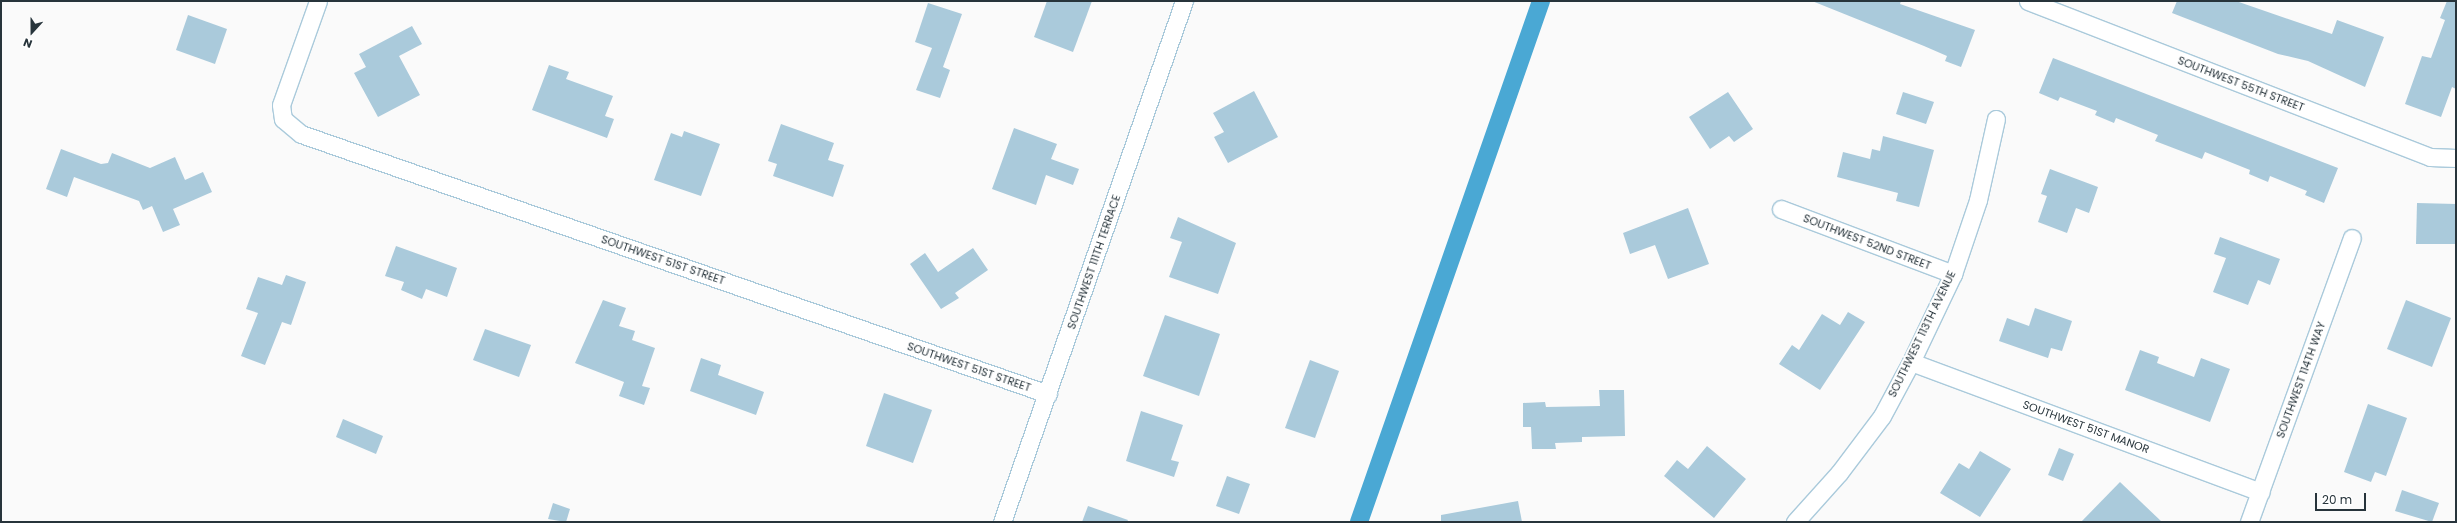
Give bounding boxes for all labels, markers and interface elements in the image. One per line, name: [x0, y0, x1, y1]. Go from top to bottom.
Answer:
north arrow: [12, 12, 52, 52]
text: N: [21, 34, 34, 52]
street label: SOUTHWEST 55TH STREET: [2176, 54, 2306, 114]
street label: SOUTHWEST 111TH TERRACE: [1065, 193, 1123, 331]
street label: SOUTHWEST 52ND STREET: [1801, 212, 1933, 272]
street label: SOUTHWEST 51ST STREET: [599, 233, 727, 287]
street label: SOUTHWEST 113TH AVENUE: [1886, 269, 1958, 399]
street label: SOUTHWEST 114TH WAY: [2274, 320, 2328, 440]
street label: SOUTHWEST 51ST STREET: [905, 340, 1033, 394]
street label: SOUTHWEST 51ST MANOR: [2021, 398, 2151, 456]
scale bar: [2317, 485, 2368, 511]
text: 20 m: [2322, 491, 2352, 508]

